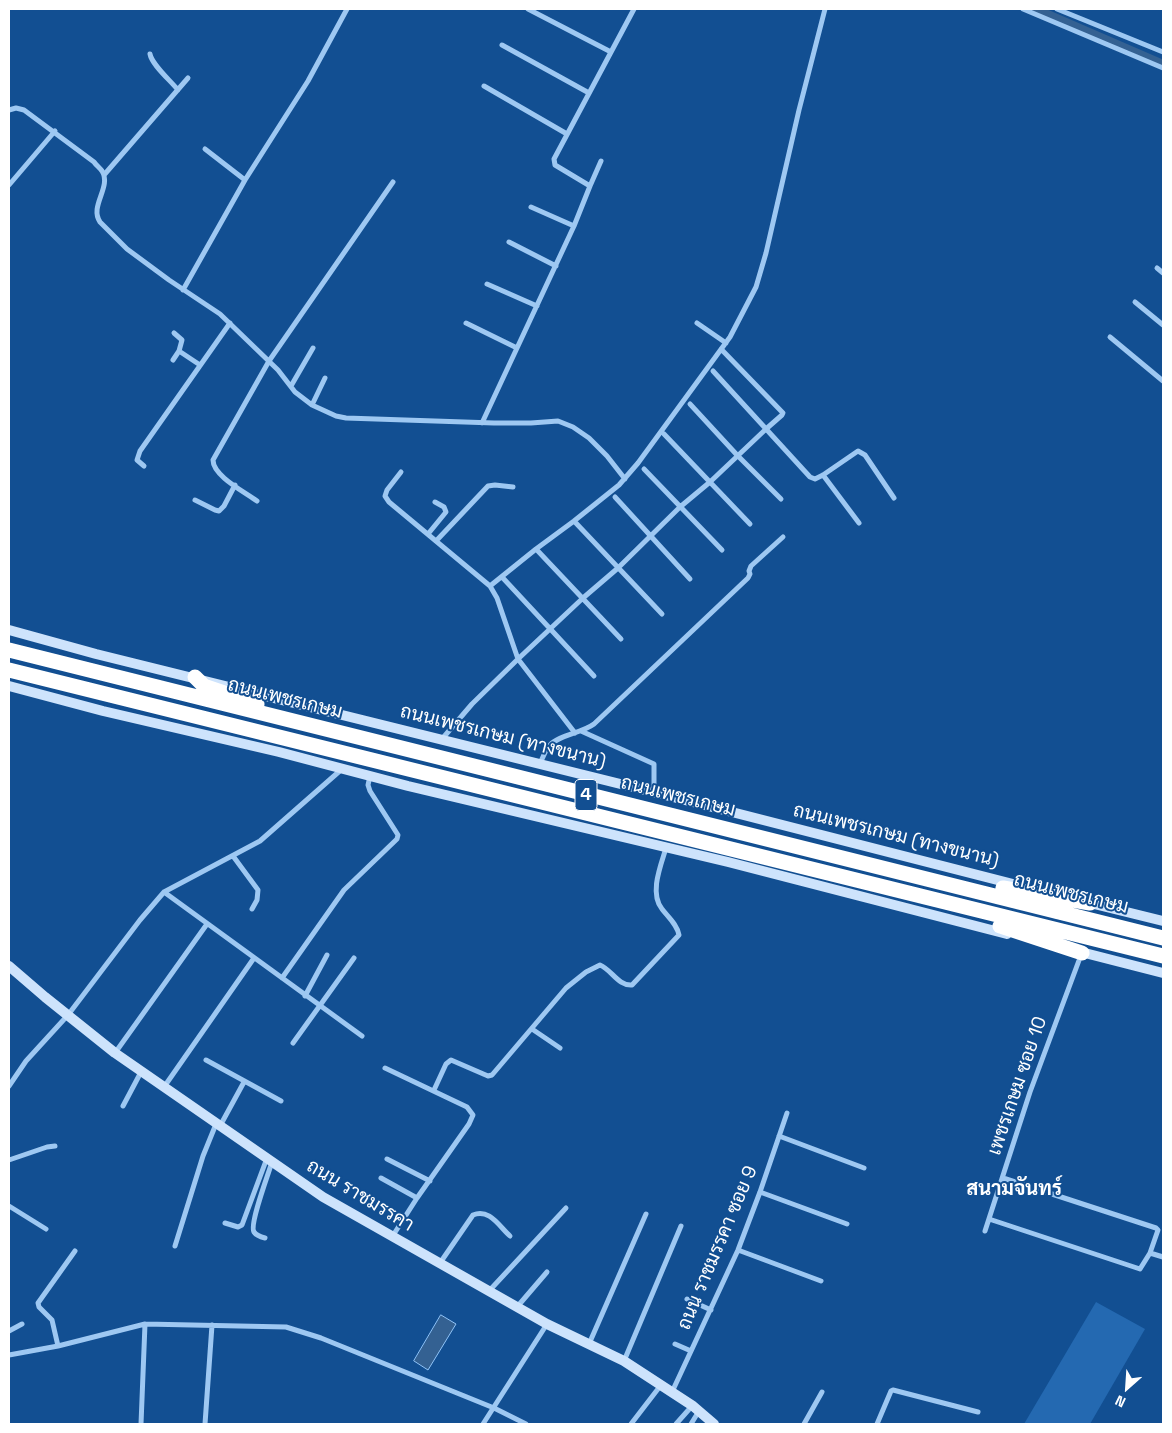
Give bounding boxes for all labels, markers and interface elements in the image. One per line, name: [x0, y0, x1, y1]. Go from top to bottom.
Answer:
street label: ถนนเพชรเกษม: [226, 674, 344, 724]
street label: ถนนเพชรเกษม (ทางขนาน): [398, 700, 608, 774]
street label: ถนนเพชรเกษม: [619, 772, 737, 822]
road number: 4: [575, 780, 597, 810]
street label: ถนนเพชรเกษม (ทางขนาน): [791, 799, 1001, 873]
street label: ถนนเพชรเกษม: [1012, 869, 1130, 919]
street label: เพชรเกษม ซอย 10: [984, 1014, 1052, 1158]
street label: ถนน ราชมรรคา: [302, 1155, 418, 1237]
street label: ถนน ราชมรรคา ซอย 9: [673, 1163, 763, 1333]
district label: สนามจันทร์: [966, 1178, 1062, 1202]
north arrow: [1102, 1363, 1152, 1413]
text: N: [1112, 1391, 1129, 1412]

